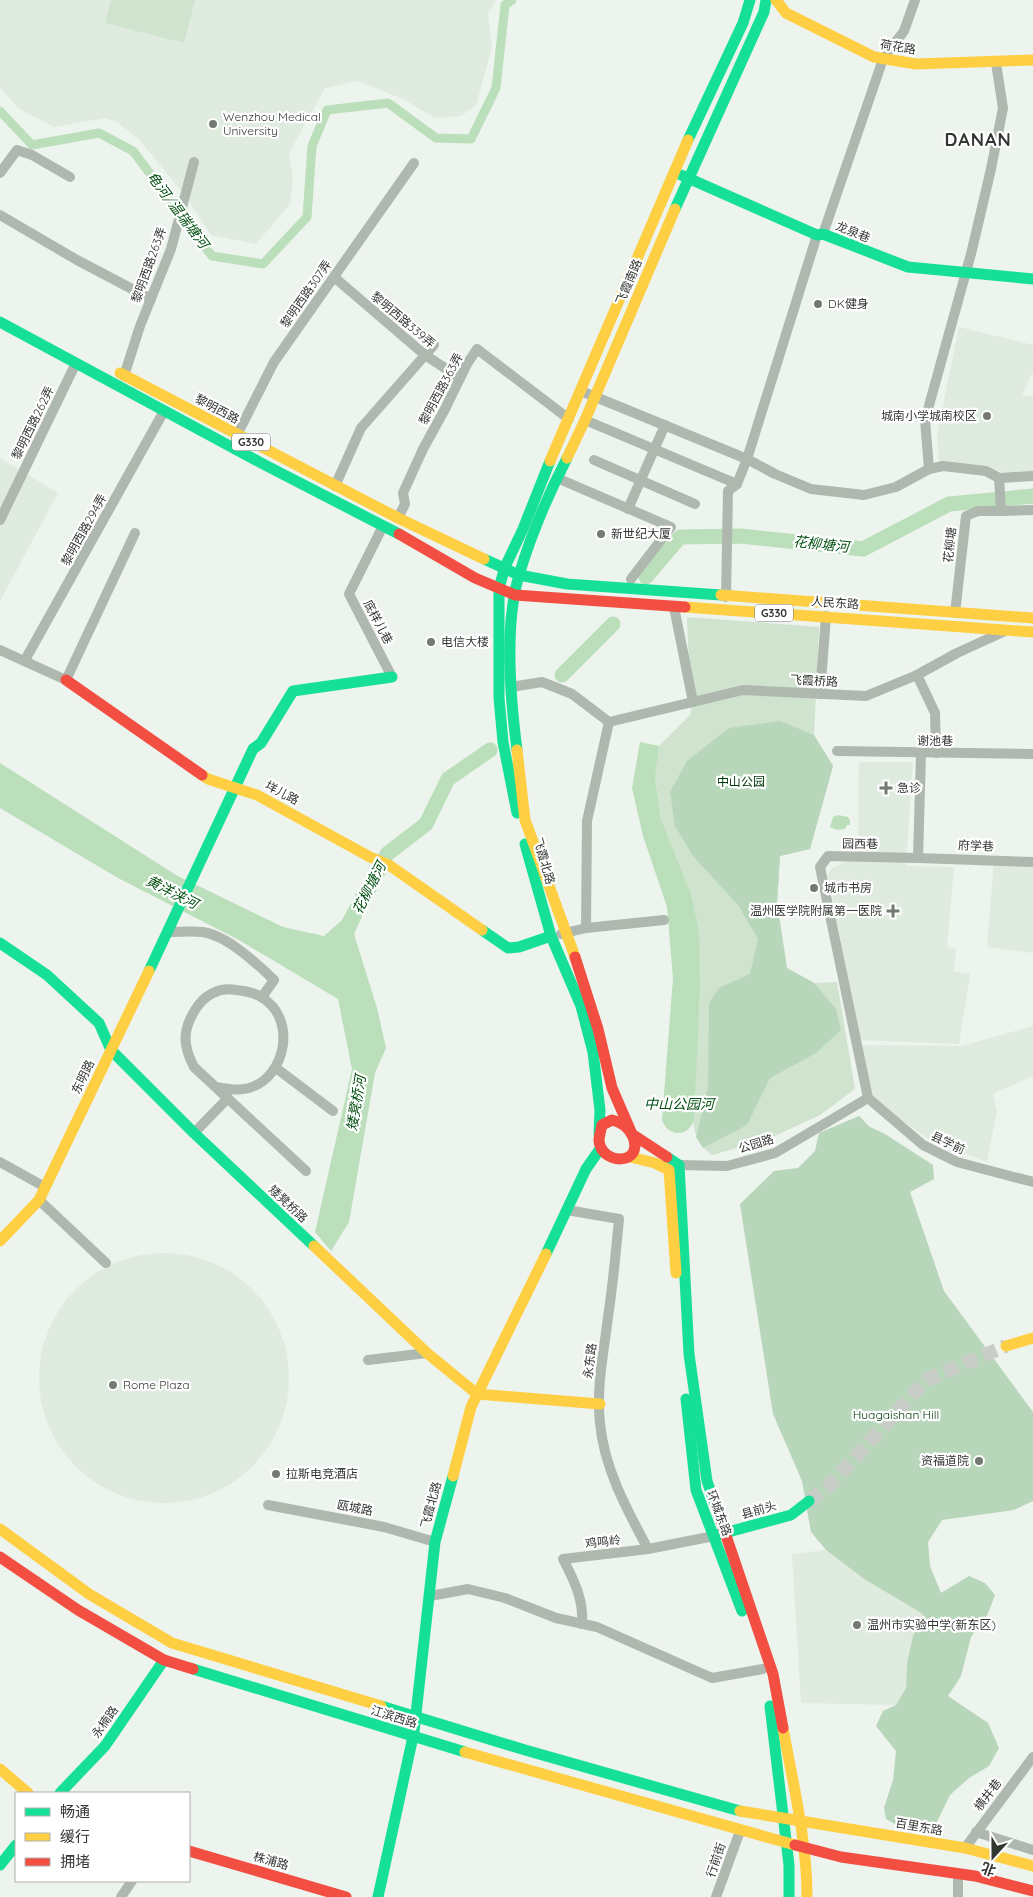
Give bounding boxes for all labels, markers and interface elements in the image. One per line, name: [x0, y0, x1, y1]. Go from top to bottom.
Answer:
street label: 荷花路: [879, 36, 917, 57]
place label: Wenzhou Medical University: [223, 109, 321, 138]
marker: Wenzhou Medical University: [207, 118, 219, 130]
district label: DANAN: [944, 128, 1012, 151]
water label: 龟河/温瑞塘河: [143, 168, 214, 254]
street label: 龙泉巷: [834, 218, 873, 245]
street label: 黎明西路263弄: [128, 225, 169, 305]
street label: 黎明西路307弄: [277, 257, 334, 330]
street label: 飞霞南路: [612, 257, 645, 307]
street label: 黎明西路339弄: [368, 288, 439, 351]
place label: DK健身: [828, 296, 869, 311]
marker: DK健身: [812, 298, 824, 310]
street label: 黎明西路363弄: [415, 350, 466, 427]
street label: 黎明西路262弄: [8, 384, 57, 462]
street label: 黎明西路: [193, 391, 242, 426]
place label: 城南小学城南校区: [881, 408, 977, 423]
marker: 城南小学城南校区: [981, 410, 993, 422]
road number: G330: [232, 434, 270, 451]
street label: 黎明西路294弄: [58, 491, 109, 568]
place label: 新世纪大厦: [611, 526, 671, 541]
street label: 花柳塘: [940, 526, 959, 564]
marker: 新世纪大厦: [595, 528, 607, 540]
water label: 花柳塘河: [792, 532, 853, 556]
street label: 人民东路: [811, 593, 860, 612]
street label: 底样儿巷: [361, 597, 396, 646]
road number: G330: [755, 604, 793, 622]
place label: 电信大楼: [441, 634, 489, 649]
marker: 电信大楼: [425, 636, 437, 648]
street label: 飞霞桥路: [790, 672, 838, 689]
street label: 谢池巷: [917, 733, 953, 748]
park label: 中山公园: [717, 774, 765, 789]
street label: 垟儿路: [263, 777, 302, 808]
place label: 急诊: [897, 780, 921, 795]
marker: 急诊: [879, 781, 893, 795]
street label: 飞霞北路: [531, 836, 558, 886]
street label: 园西巷: [842, 836, 878, 851]
street label: 府学巷: [958, 837, 994, 854]
water label: 花柳塘河: [348, 856, 391, 917]
water label: 黄洋浃河: [143, 871, 204, 914]
place label: 城市书房: [824, 880, 872, 895]
marker: 城市书房: [808, 882, 820, 894]
place label: 温州医学院附属第一医院: [750, 903, 882, 918]
marker: 温州医学院附属第一医院: [886, 904, 900, 918]
street label: 东明路: [68, 1057, 97, 1096]
water label: 矮凳桥河: [343, 1071, 370, 1132]
water label: 中山公园河: [644, 1095, 717, 1113]
street label: 县学前: [929, 1128, 968, 1157]
street label: 公园路: [736, 1131, 775, 1156]
street label: 矮凳桥路: [266, 1182, 311, 1225]
street label: 永东路: [580, 1342, 599, 1380]
place label: Rome Plaza: [123, 1377, 189, 1392]
marker: Rome Plaza: [107, 1379, 119, 1391]
park label: Huagaishan Hill: [853, 1407, 939, 1422]
place label: 资福道院: [921, 1453, 969, 1468]
marker: 资福道院: [973, 1455, 985, 1467]
place label: 拉斯电竞酒店: [286, 1466, 358, 1481]
marker: 拉斯电竞酒店: [270, 1468, 282, 1480]
street label: 飞霞北路: [417, 1480, 444, 1530]
street label: 环城东路: [704, 1488, 735, 1538]
street label: 瓯城路: [336, 1497, 374, 1518]
street label: 县前头: [739, 1497, 778, 1522]
street label: 鸡鸣岭: [584, 1532, 622, 1551]
place label: 温州市实验中学(新东区): [867, 1617, 996, 1632]
marker: 温州市实验中学(新东区): [851, 1619, 863, 1631]
street label: 江滨西路: [369, 1702, 419, 1731]
street label: 永楠路: [88, 1703, 121, 1741]
street label: 横井巷: [971, 1776, 1004, 1814]
legend: [15, 1792, 190, 1882]
text: 畅通: [60, 1802, 90, 1821]
street label: 百里东路: [894, 1815, 944, 1838]
text: 缓行: [60, 1827, 90, 1846]
north arrow: [968, 1832, 1018, 1882]
street label: 行前街: [703, 1840, 728, 1879]
street label: 株浦路: [252, 1848, 291, 1873]
text: 拥堵: [60, 1852, 90, 1871]
text: 北: [979, 1858, 998, 1880]

